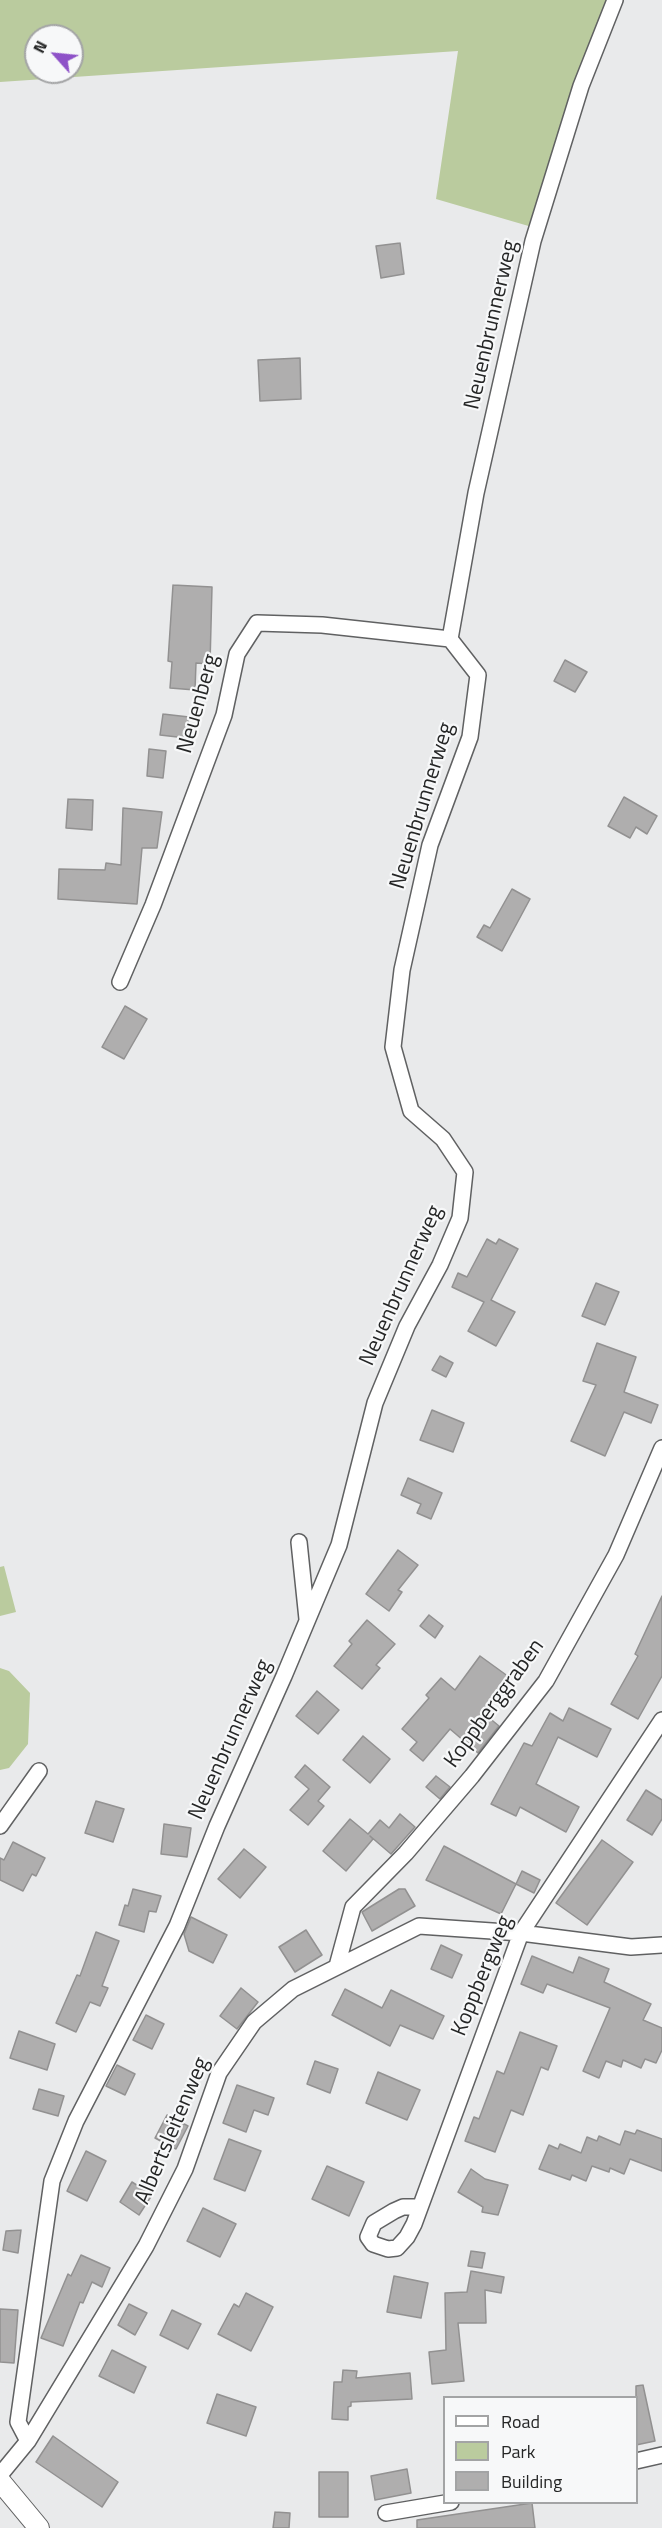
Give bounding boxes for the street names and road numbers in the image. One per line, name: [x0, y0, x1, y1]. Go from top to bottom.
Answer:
street label: Neuenbrunnerweg: [460, 238, 524, 412]
street label: Neuenberg: [172, 651, 226, 757]
street label: Neuenbrunnerweg: [385, 720, 461, 892]
street label: Neuenbrunnerweg: [355, 1202, 449, 1370]
street label: Koppberggraben: [439, 1634, 551, 1774]
street label: Neuenbrunnerweg: [184, 1656, 278, 1824]
street label: Koppbergweg: [447, 1912, 519, 2040]
street label: Albertsleitenweg: [130, 2054, 216, 2208]

